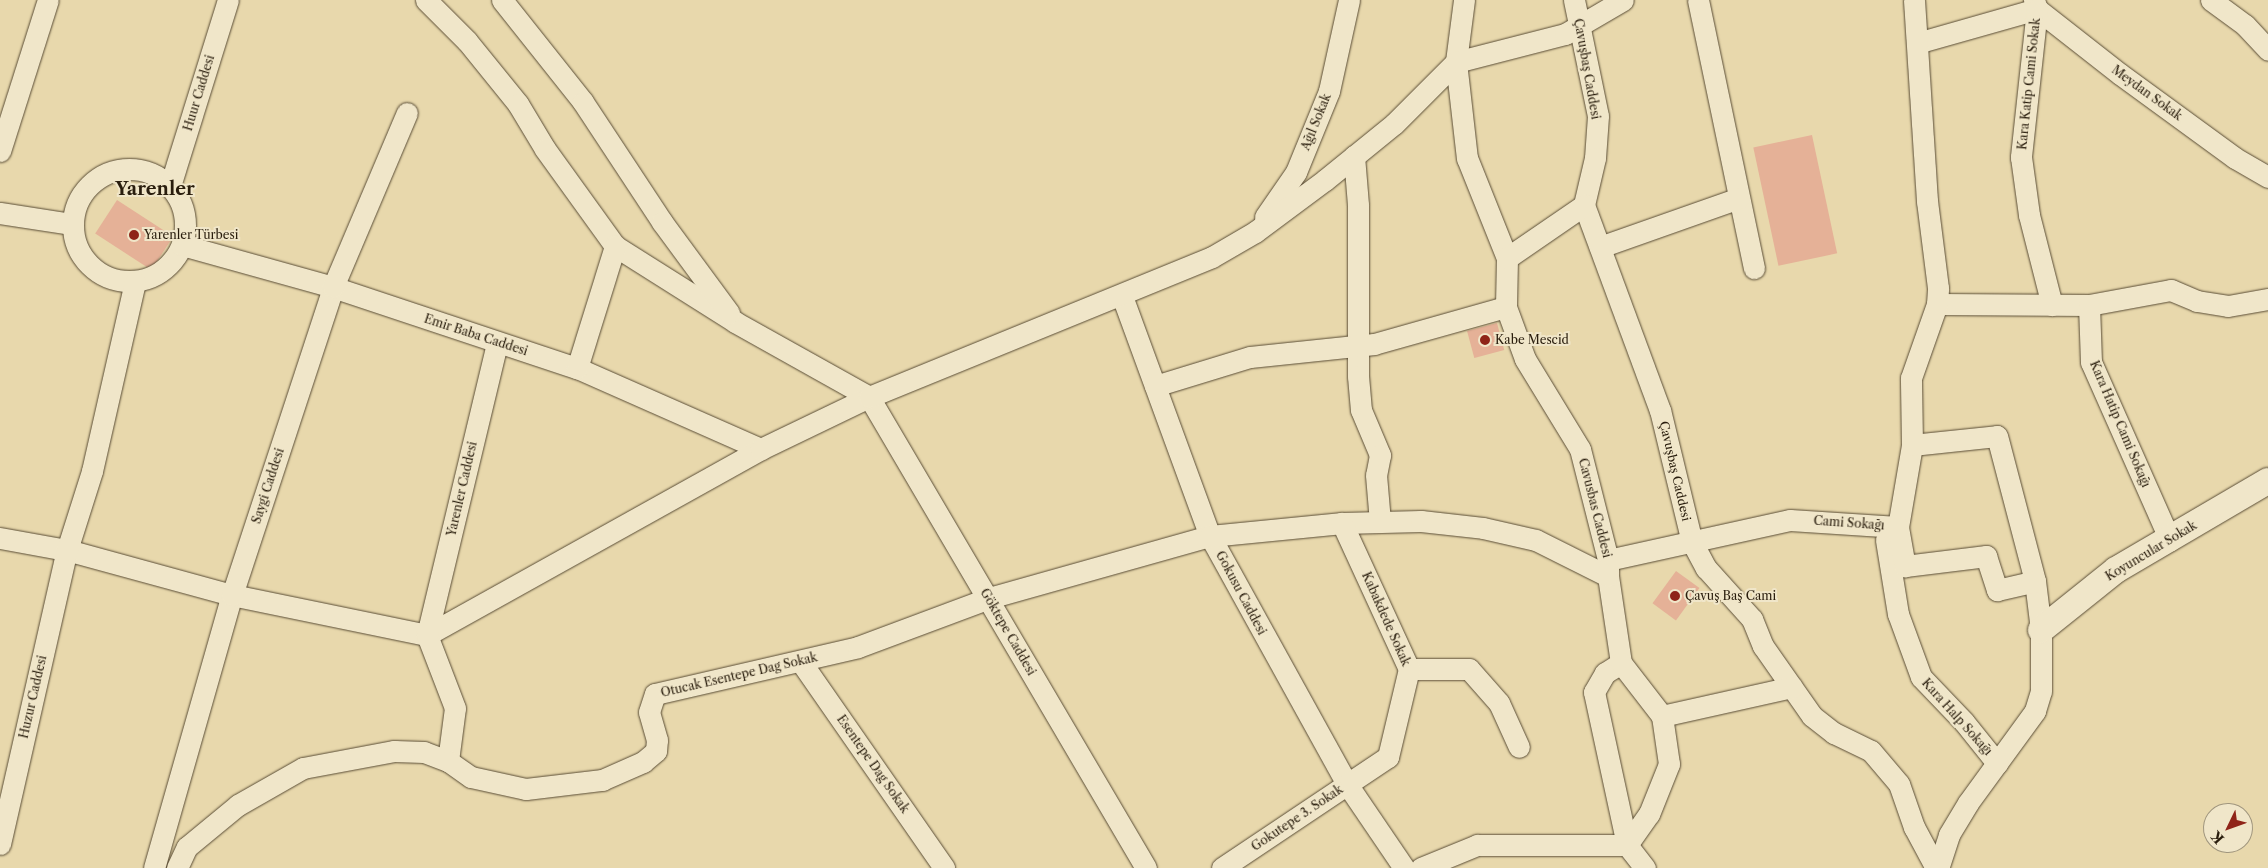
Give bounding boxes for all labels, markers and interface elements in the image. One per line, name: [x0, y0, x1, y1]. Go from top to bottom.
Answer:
street label: Çavuşbaş Caddesi: [1571, 17, 1603, 121]
street label: Kara Katip Cami Sokak: [2015, 17, 2043, 151]
street label: Huur Caddesi: [181, 53, 217, 133]
street label: Meydan Sokak: [2109, 63, 2185, 123]
street label: Ağıl Sokak: [1298, 91, 1334, 153]
district label: Yarenler: [115, 178, 195, 200]
place label: Yarenler Türbesi: [144, 228, 239, 242]
marker: Yarenler Türbesi: [128, 229, 140, 241]
street label: Emir Baba Caddesi: [422, 311, 530, 359]
place label: Kabe Mescid: [1495, 333, 1569, 347]
marker: Kabe Mescid: [1479, 334, 1491, 346]
street label: Kara Hatip Cami Sokağı: [2087, 358, 2153, 490]
street label: Çavuşbaş Caddesi: [1656, 420, 1694, 522]
street label: Yarenler Caddesi: [444, 440, 480, 538]
street label: Saygi Caddesi: [249, 446, 287, 526]
street label: Cavusbas Caddesi: [1576, 457, 1614, 559]
street label: Cami Sokağı: [1813, 513, 1885, 533]
street label: Koyuncular Sokak: [2103, 518, 2199, 584]
street label: Gokusu Caddesi: [1213, 549, 1269, 637]
street label: Kabakdede Sokak: [1359, 570, 1413, 668]
street label: Göktepe Caddesi: [977, 586, 1039, 678]
place label: Çavuş Baş Cami: [1685, 589, 1776, 603]
marker: Çavuş Baş Cami: [1669, 590, 1681, 602]
street label: Otucak Esentepe Dag Sokak: [659, 650, 819, 700]
street label: Huzur Caddesi: [16, 654, 50, 740]
street label: Kara Halp Sokağı: [1919, 676, 1995, 758]
street label: Esentepe Dag Sokak: [834, 712, 912, 816]
street label: Gokutepe 3. Sokak: [1249, 782, 1345, 854]
north arrow: [2203, 803, 2253, 853]
text: K: [2207, 827, 2228, 848]

